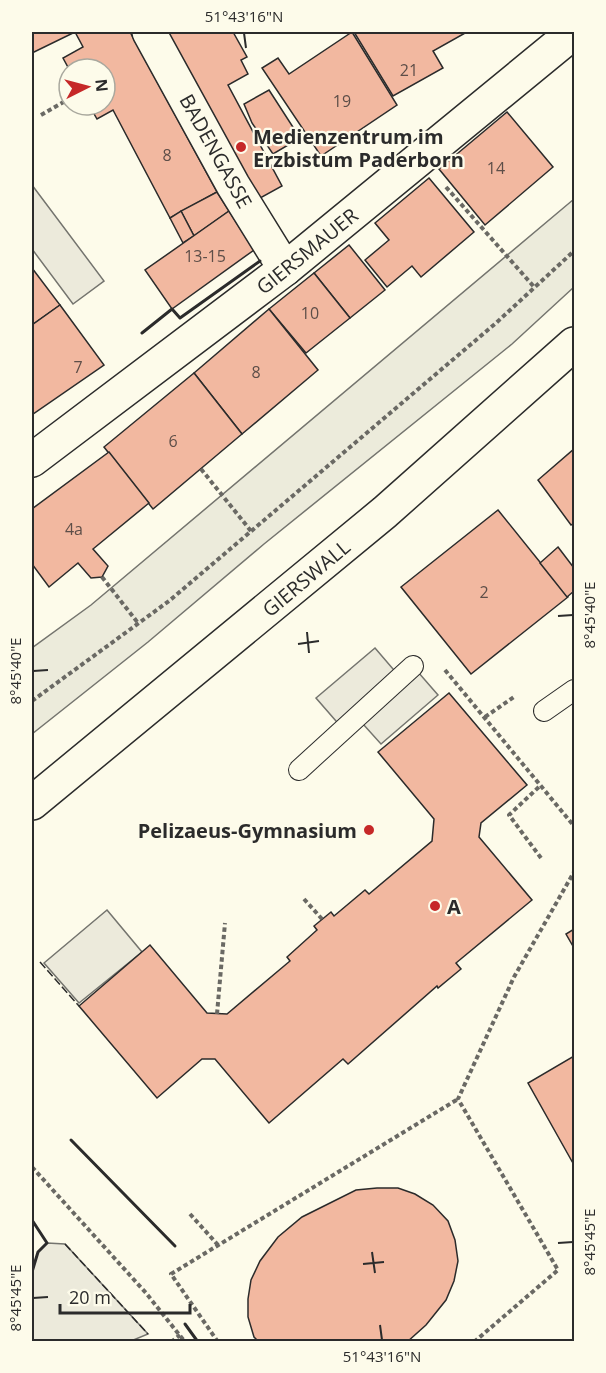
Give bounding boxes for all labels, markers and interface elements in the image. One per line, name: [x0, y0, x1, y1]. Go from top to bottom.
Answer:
text: 51°43'16"N: [205, 6, 283, 26]
north arrow: [57, 57, 117, 117]
house number: 21: [400, 59, 418, 81]
text: N: [90, 78, 114, 93]
street label: BADENGASSE: [174, 89, 258, 213]
house number: 19: [333, 90, 351, 112]
place label: Medienzentrum im Erzbistum Paderborn: [253, 123, 464, 173]
marker: Medienzentrum im Erzbistum Paderborn: [234, 140, 248, 154]
house number: 8: [162, 144, 172, 166]
house number: 14: [487, 157, 505, 179]
street label: GIERSMAUER: [251, 201, 364, 300]
house number: 13-15: [184, 245, 226, 267]
house number: 10: [301, 302, 319, 324]
house number: 7: [73, 356, 83, 378]
house number: 8: [251, 361, 261, 383]
house number: 6: [168, 430, 178, 452]
house number: 4a: [65, 518, 83, 540]
street label: GIERSWALL: [257, 533, 355, 623]
house number: 2: [479, 581, 489, 603]
text: 8°45'40"E: [579, 582, 599, 648]
text: 8°45'40"E: [5, 638, 25, 704]
place label: Pelizaeus-Gymnasium: [138, 817, 357, 844]
marker: Pelizaeus-Gymnasium: [362, 823, 376, 837]
place label: A: [447, 893, 461, 920]
marker: A: [428, 899, 442, 913]
text: 8°45'45"E: [579, 1209, 599, 1275]
text: 8°45'45"E: [5, 1265, 25, 1331]
scale bar: [60, 1277, 190, 1315]
text: 20 m: [69, 1285, 111, 1309]
text: 51°43'16"N: [343, 1346, 421, 1366]

